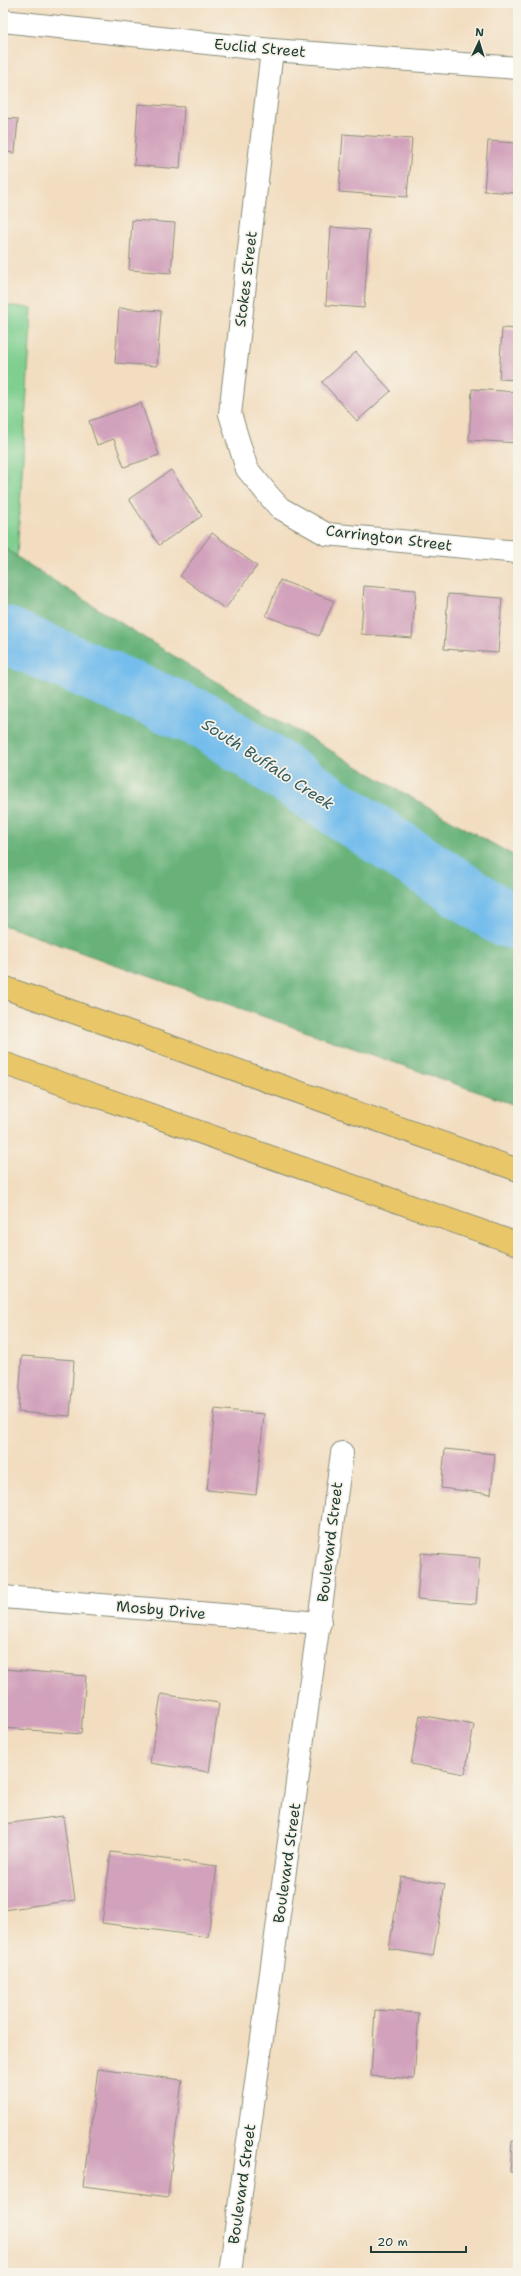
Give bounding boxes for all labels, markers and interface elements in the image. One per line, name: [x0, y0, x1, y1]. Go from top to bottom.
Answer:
north arrow: [459, 22, 499, 62]
text: N: [475, 25, 485, 40]
street label: Euclid Street: [213, 34, 307, 62]
street label: Stokes Street: [230, 230, 262, 328]
street label: Carrington Street: [325, 520, 453, 556]
water label: South Buffalo Creek: [198, 714, 338, 814]
street label: Boulevard Street: [313, 1481, 347, 1603]
street label: Mosby Drive: [115, 1596, 207, 1624]
street label: Boulevard Street: [269, 1802, 305, 1924]
street label: Boulevard Street: [224, 2123, 260, 2245]
scale bar: [371, 2228, 466, 2254]
text: 20 m: [377, 2234, 408, 2250]

